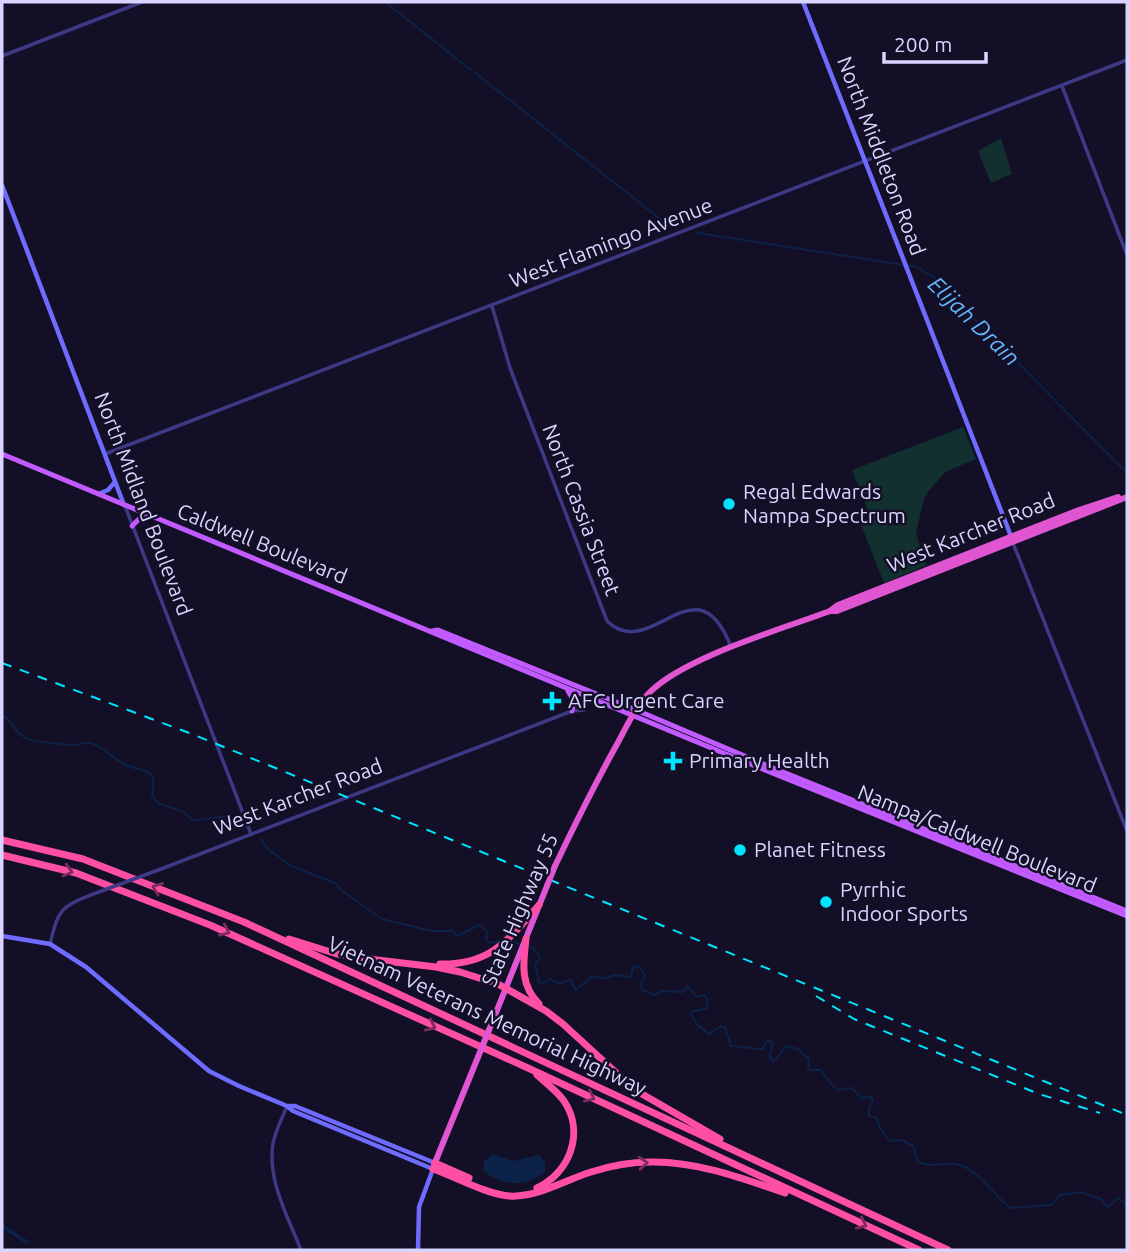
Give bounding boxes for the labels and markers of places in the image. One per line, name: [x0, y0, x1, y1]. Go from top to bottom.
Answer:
place label: Regal Edwards Nampa Spectrum: [743, 479, 906, 527]
marker: Regal Edwards Nampa Spectrum: [721, 496, 737, 512]
place label: AFC Urgent Care: [568, 688, 725, 712]
marker: AFC Urgent Care: [542, 691, 562, 711]
place label: Primary Health: [689, 748, 830, 772]
marker: Primary Health: [663, 751, 683, 771]
place label: Planet Fitness: [754, 837, 886, 861]
marker: Planet Fitness: [732, 842, 748, 858]
place label: Pyrrhic Indoor Sports: [840, 877, 968, 925]
marker: Pyrrhic Indoor Sports: [818, 894, 834, 910]

